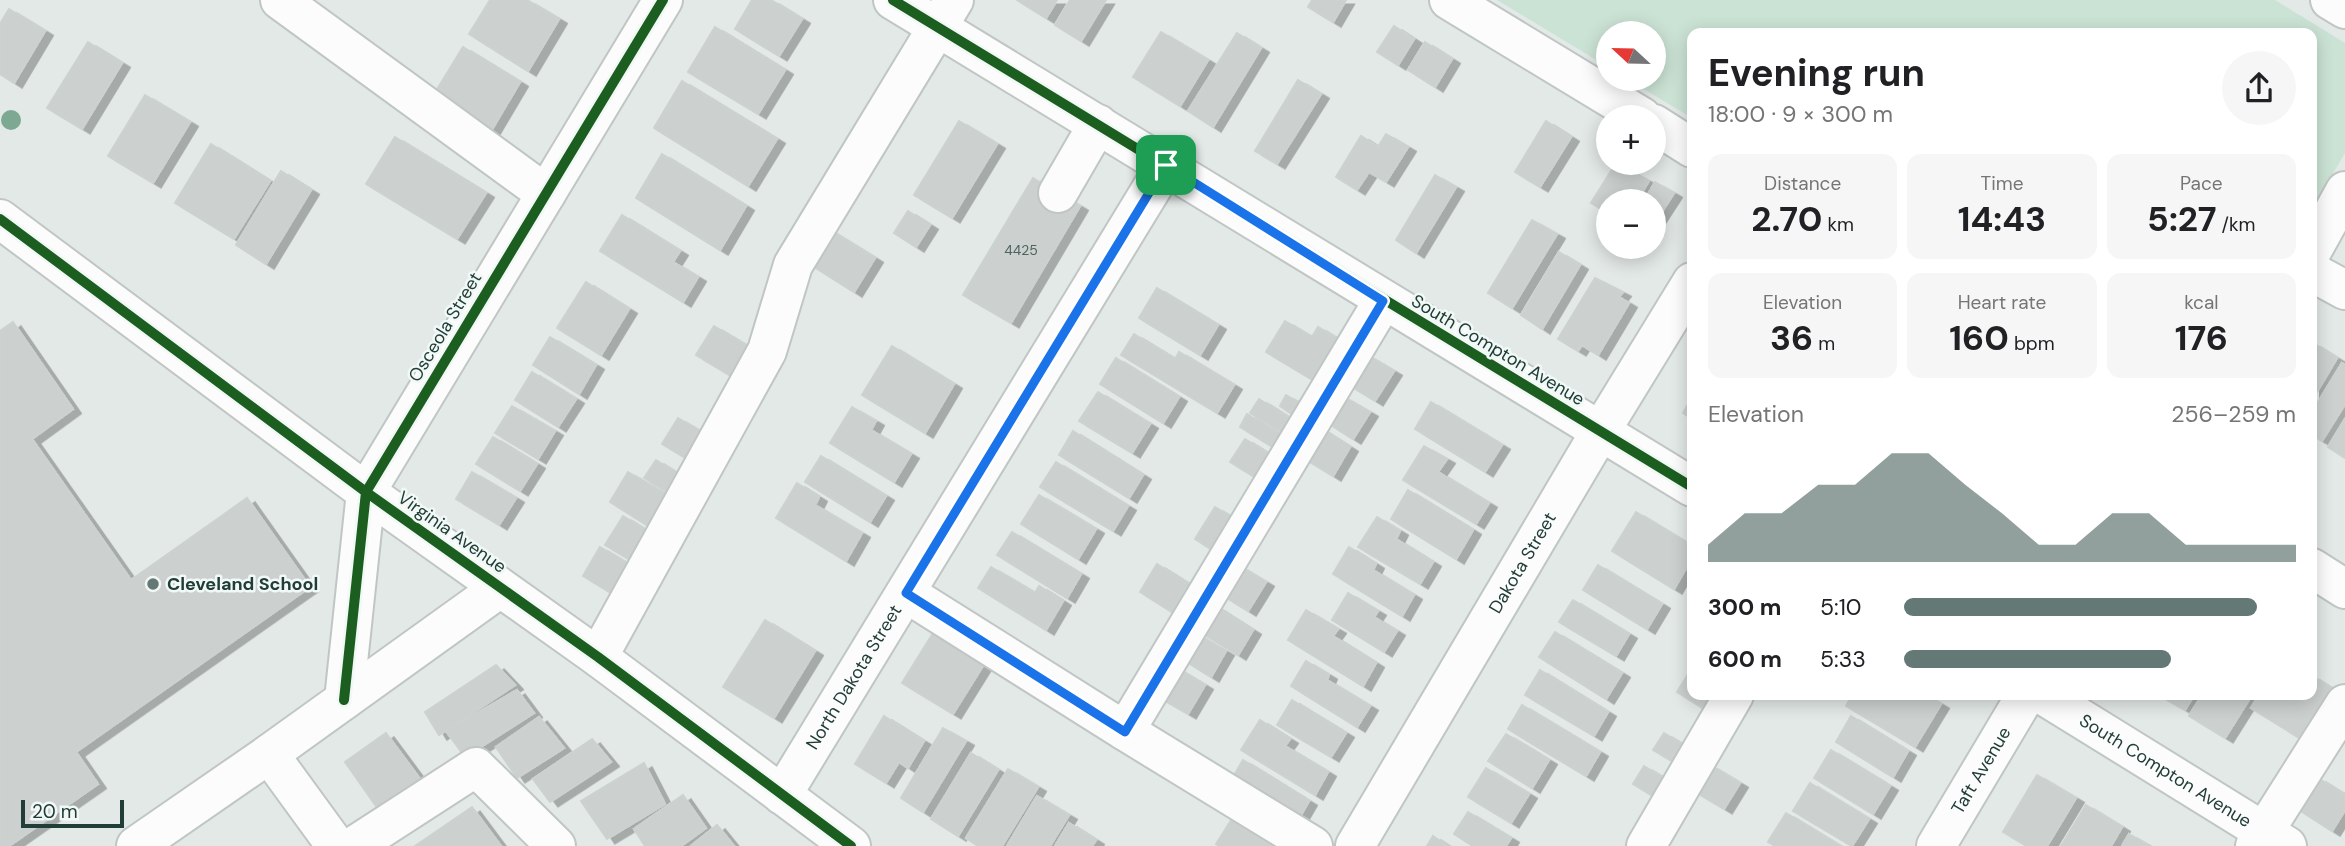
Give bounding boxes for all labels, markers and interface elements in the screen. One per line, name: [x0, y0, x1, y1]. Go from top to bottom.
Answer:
north arrow: [1596, 21, 1666, 91]
map controls: [1596, 21, 1666, 259]
text: Evening run: [1708, 48, 1925, 98]
button: share: [2222, 51, 2296, 125]
text: 18:00 · 9 × 300 m: [1708, 99, 1893, 129]
button: +: [1596, 105, 1666, 175]
pin: [1136, 135, 1196, 195]
icon: arrive: [1147, 146, 1185, 184]
text: Distance: [1764, 171, 1841, 196]
text: Time: [1981, 171, 2023, 196]
text: Pace: [2180, 171, 2223, 196]
button: −: [1596, 189, 1666, 259]
text: 2.70: [1751, 196, 1822, 242]
text: 14:43: [1958, 196, 2046, 242]
text: 5:27: [2147, 196, 2217, 242]
text: km: [1822, 212, 1854, 237]
text: /km: [2217, 212, 2256, 237]
house number: 4425: [1004, 241, 1038, 259]
street label: Osceola Street: [403, 268, 487, 386]
street label: South Compton Avenue: [1407, 289, 1589, 411]
text: Elevation: [1763, 290, 1842, 315]
text: Heart rate: [1958, 290, 2046, 315]
text: kcal: [2184, 290, 2218, 315]
text: 36: [1770, 315, 1813, 361]
text: 160: [1949, 315, 2009, 361]
text: 176: [2175, 315, 2228, 361]
text: m: [1813, 331, 1835, 356]
text: bpm: [2009, 331, 2055, 356]
text: Elevation: [1708, 399, 1804, 429]
text: 256–259 m: [2171, 399, 2296, 429]
street label: Virginia Avenue: [393, 486, 511, 578]
street label: Dakota Street: [1483, 508, 1562, 618]
place label: Cleveland School: [167, 572, 318, 596]
marker: Cleveland School: [145, 576, 161, 592]
text: 300 m: [1708, 592, 1781, 622]
text: 5:10: [1820, 592, 1862, 622]
street label: North Dakota Street: [800, 600, 907, 754]
text: 600 m: [1708, 644, 1782, 674]
text: 5:33: [1820, 644, 1866, 674]
street label: South Compton Avenue: [2075, 708, 2256, 833]
street label: Taft Avenue: [1946, 722, 2016, 819]
scale bar: [21, 797, 124, 829]
text: 20 m: [32, 799, 78, 824]

